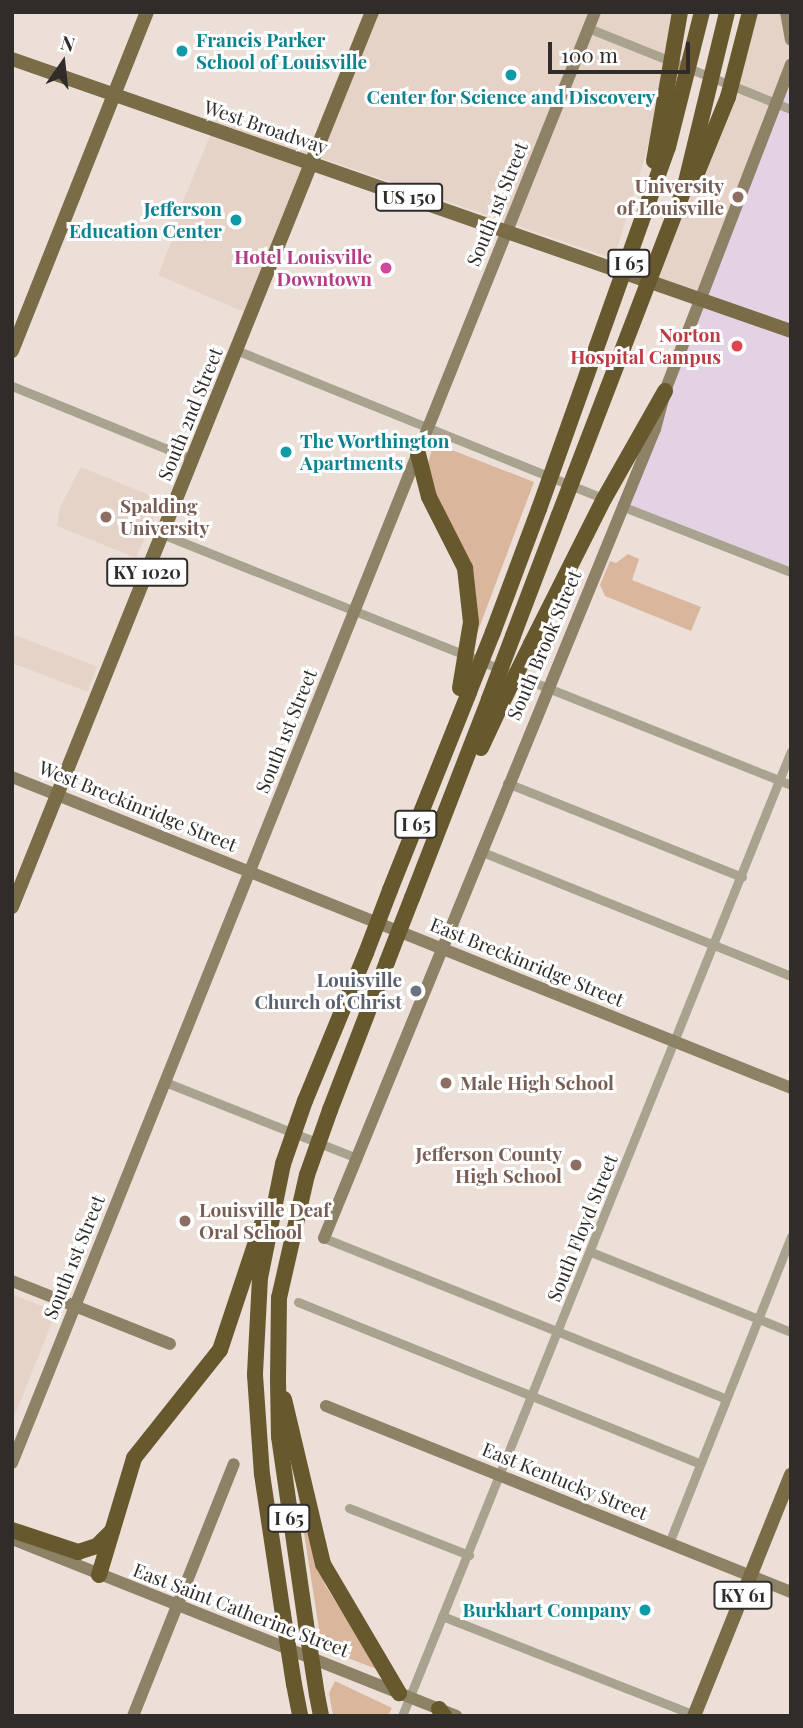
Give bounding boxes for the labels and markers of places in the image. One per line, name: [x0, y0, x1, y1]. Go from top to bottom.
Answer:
place label: Francis Parker School of Louisville: [196, 29, 367, 73]
marker: Francis Parker School of Louisville: [174, 43, 190, 59]
marker: Center for Science and Discovery: [503, 67, 519, 83]
place label: Center for Science and Discovery: [366, 86, 656, 108]
place label: University of Louisville: [617, 175, 724, 219]
marker: University of Louisville: [730, 189, 746, 205]
place label: Jefferson Education Center: [69, 198, 222, 242]
marker: Jefferson Education Center: [228, 212, 244, 228]
place label: Hotel Louisville Downtown: [234, 246, 372, 290]
marker: Hotel Louisville Downtown: [378, 260, 394, 276]
place label: Norton Hospital Campus: [570, 324, 721, 368]
marker: Norton Hospital Campus: [727, 336, 747, 356]
place label: The Worthington Apartments: [300, 430, 450, 474]
marker: The Worthington Apartments: [278, 444, 294, 460]
place label: Spalding University: [120, 495, 209, 539]
marker: Spalding University: [98, 509, 114, 525]
place label: Louisville Church of Christ: [254, 969, 402, 1013]
marker: Louisville Church of Christ: [408, 983, 424, 999]
place label: Male High School: [460, 1072, 614, 1094]
marker: Male High School: [438, 1075, 454, 1091]
place label: Jefferson County High School: [415, 1143, 562, 1187]
marker: Jefferson County High School: [568, 1157, 584, 1173]
place label: Louisville Deaf Oral School: [199, 1199, 330, 1243]
marker: Louisville Deaf Oral School: [177, 1213, 193, 1229]
place label: Burkhart Company: [462, 1599, 631, 1621]
marker: Burkhart Company: [637, 1602, 653, 1618]

